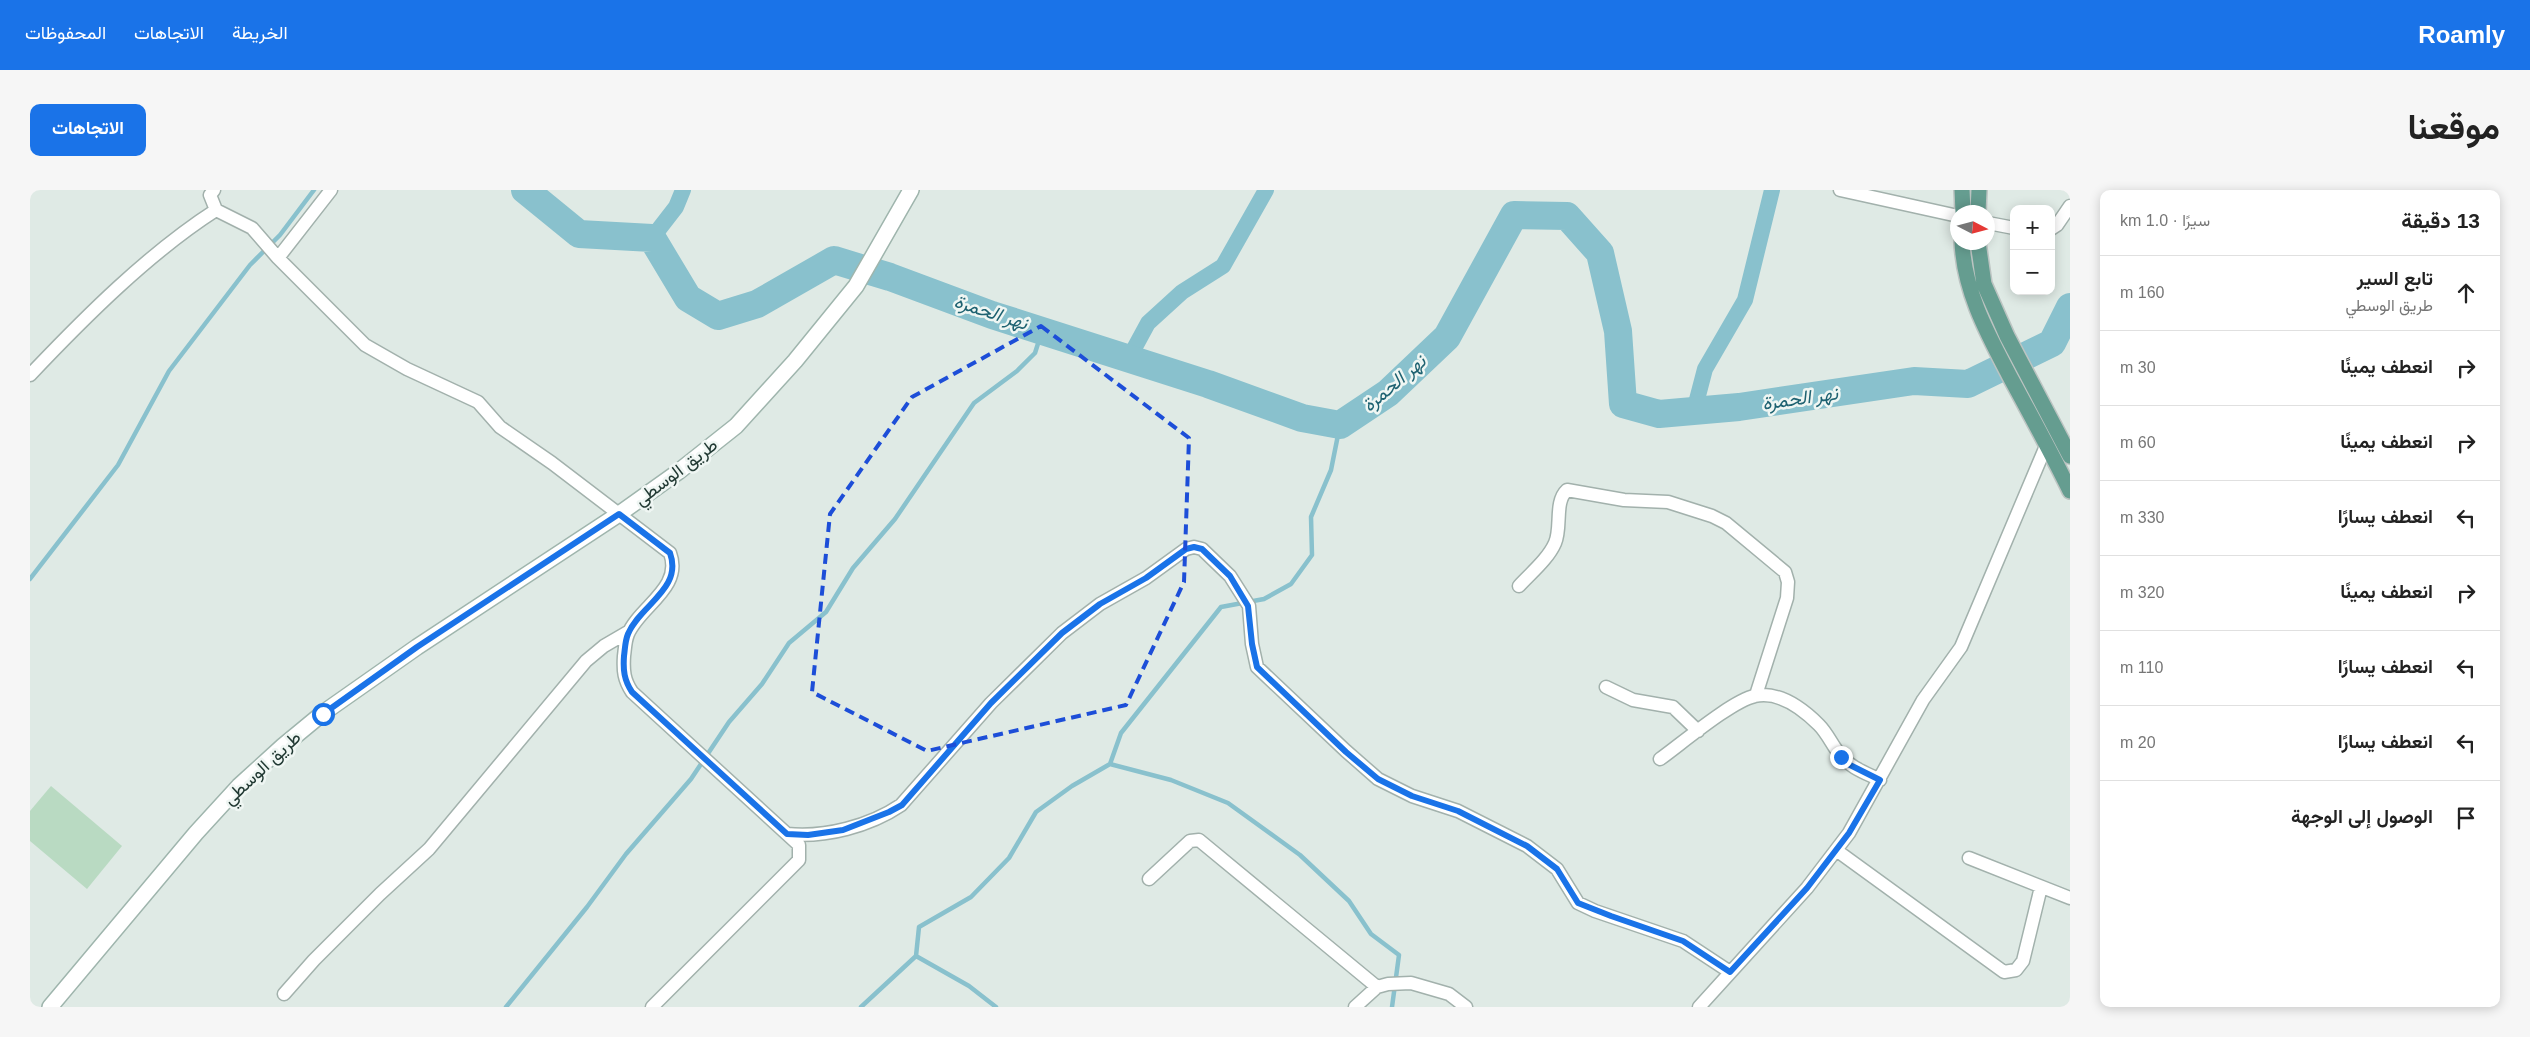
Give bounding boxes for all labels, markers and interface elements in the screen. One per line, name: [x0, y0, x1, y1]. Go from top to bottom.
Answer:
text: Roamly: [2418, 21, 2505, 48]
text: المحفوظات: [25, 23, 106, 43]
text: الاتجاهات: [134, 23, 204, 43]
text: الخريطة: [232, 23, 288, 43]
button: الاتجاهات: [30, 104, 146, 156]
text: موقعنا: [2407, 107, 2500, 146]
north arrow: [1950, 205, 1995, 250]
map controls: [2010, 205, 2055, 295]
button: +: [2010, 205, 2055, 250]
text: 13 دقيقة: [2401, 209, 2480, 232]
text: سيرًا · 1.0 km: [2120, 212, 2210, 229]
button: −: [2010, 250, 2055, 295]
text: تابع السير: [2357, 268, 2433, 289]
icon: ahead: [2452, 279, 2480, 307]
text: 160 m: [2120, 284, 2164, 301]
water label: نهر الحمرة: [951, 290, 1032, 335]
text: طريق الوسطي: [2345, 297, 2433, 314]
water label: نهر الحمرة: [1358, 350, 1432, 416]
icon: right: [2452, 354, 2480, 382]
text: انعطف يمينًا: [2340, 356, 2433, 377]
text: 30 m: [2120, 359, 2156, 376]
water label: نهر الحمرة: [1761, 382, 1841, 415]
icon: right: [2452, 429, 2480, 457]
text: انعطف يمينًا: [2340, 431, 2433, 452]
street label: طريق الوسطي: [631, 434, 724, 514]
text: 60 m: [2120, 434, 2156, 451]
icon: left: [2452, 504, 2480, 532]
text: انعطف يسارًا: [2338, 506, 2433, 527]
text: 330 m: [2120, 509, 2164, 526]
icon: right: [2452, 579, 2480, 607]
text: انعطف يمينًا: [2340, 581, 2433, 602]
text: 320 m: [2120, 584, 2164, 601]
icon: left: [2452, 654, 2480, 682]
text: انعطف يسارًا: [2338, 656, 2433, 677]
text: 110 m: [2120, 659, 2163, 676]
route start: [312, 703, 335, 726]
street label: طريق الوسطي: [219, 727, 308, 813]
icon: left: [2452, 729, 2480, 757]
text: انعطف يسارًا: [2338, 731, 2433, 752]
text: 20 m: [2120, 734, 2156, 751]
route end: [1830, 746, 1853, 769]
icon: arrive: [2452, 804, 2480, 832]
text: الوصول إلى الوجهة: [2291, 806, 2433, 827]

